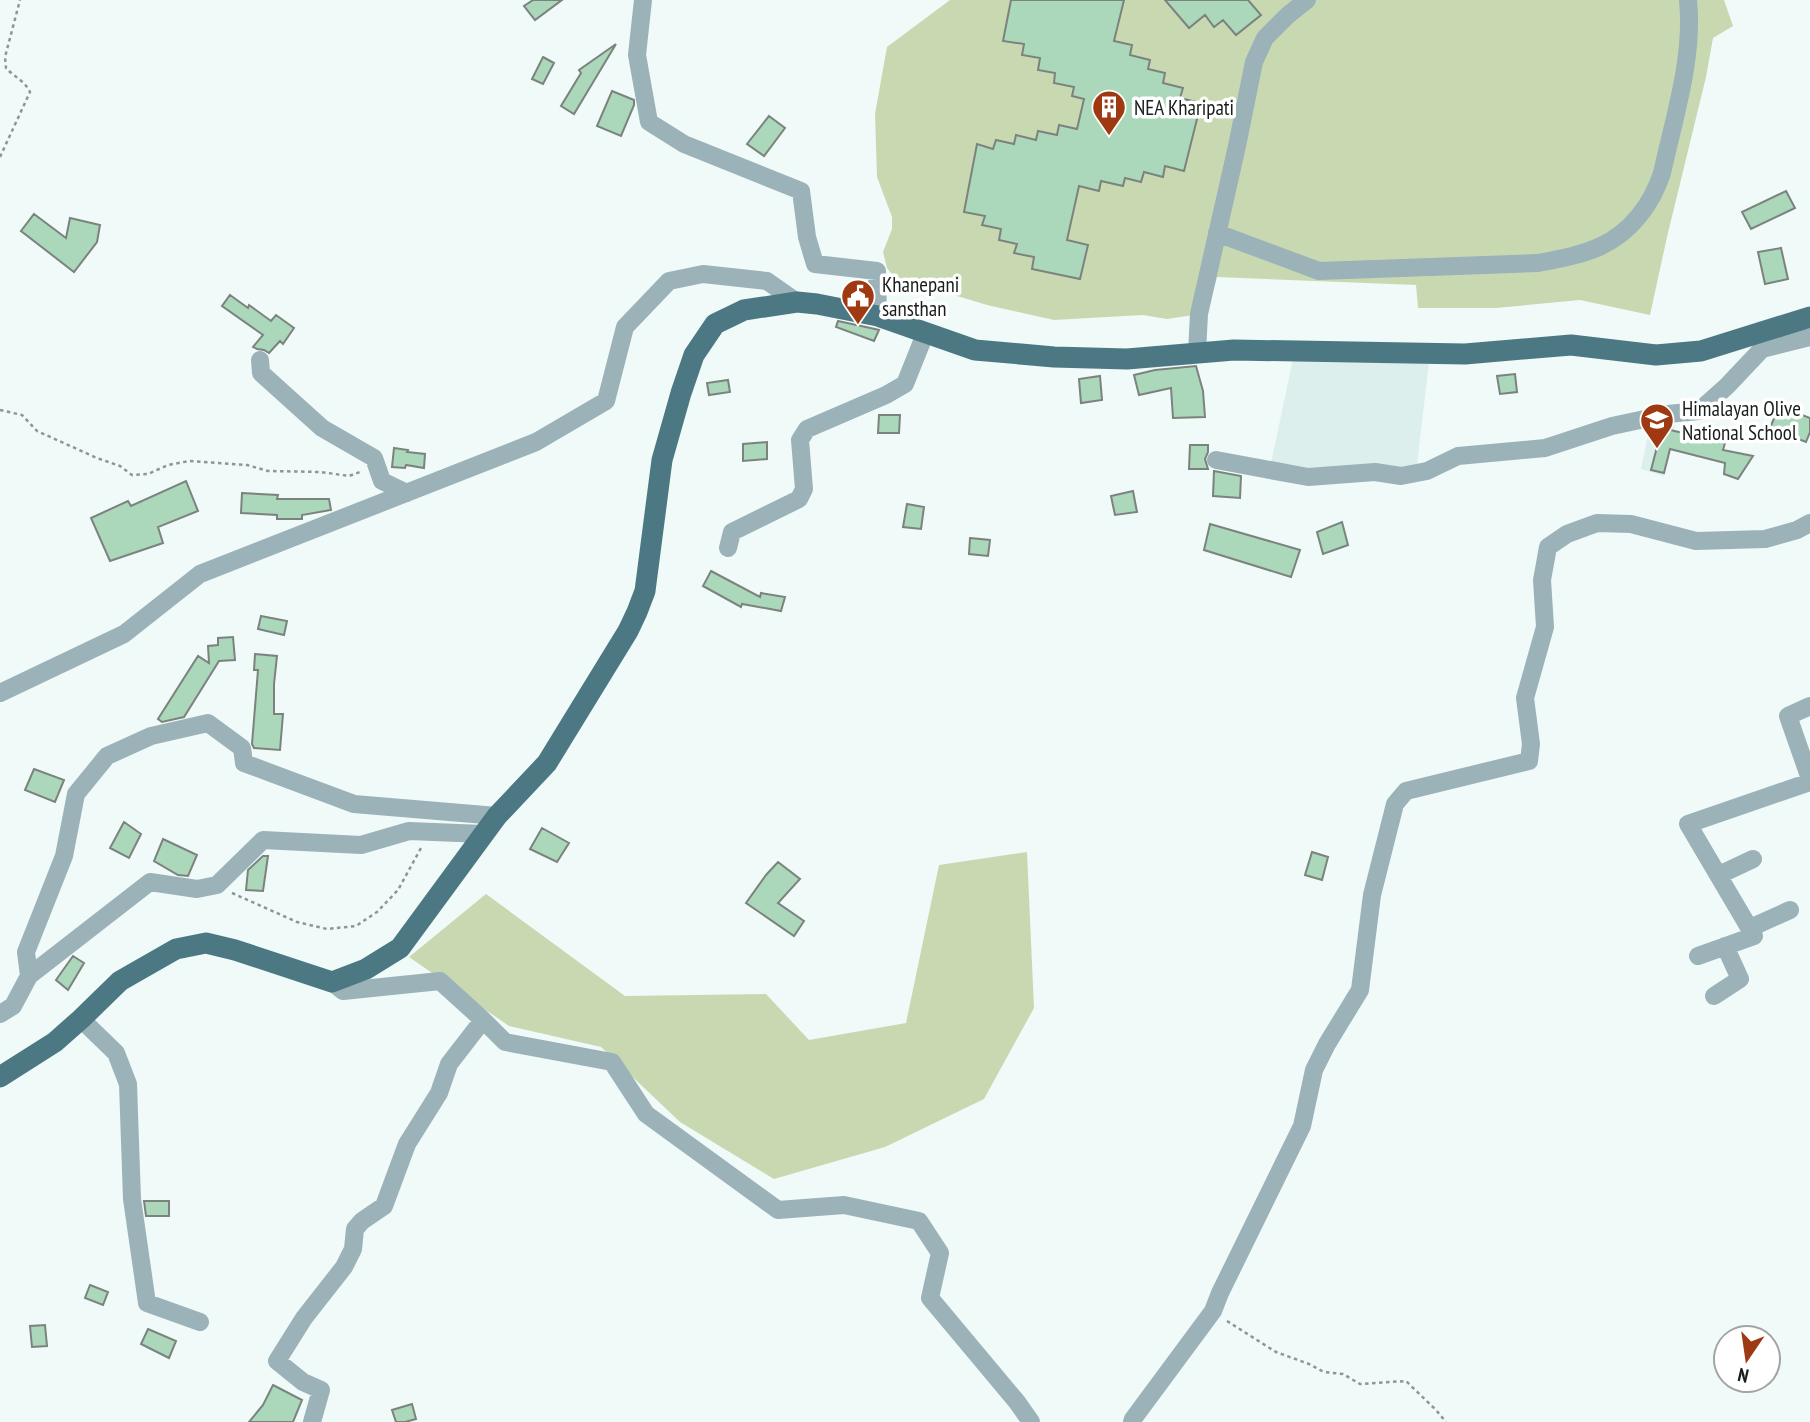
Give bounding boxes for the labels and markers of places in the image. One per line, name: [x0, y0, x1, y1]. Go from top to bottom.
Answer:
building icon: NEA Kharipati: [1090, 88, 1128, 137]
place label: NEA Kharipati: [1134, 94, 1234, 121]
place label: Khanepani sansthan: [882, 271, 959, 322]
public building icon: Khanepani sansthan: [839, 277, 877, 326]
place label: Himalayan Olive National School: [1682, 395, 1801, 446]
school or university icon: Himalayan Olive National School: [1638, 401, 1676, 450]

